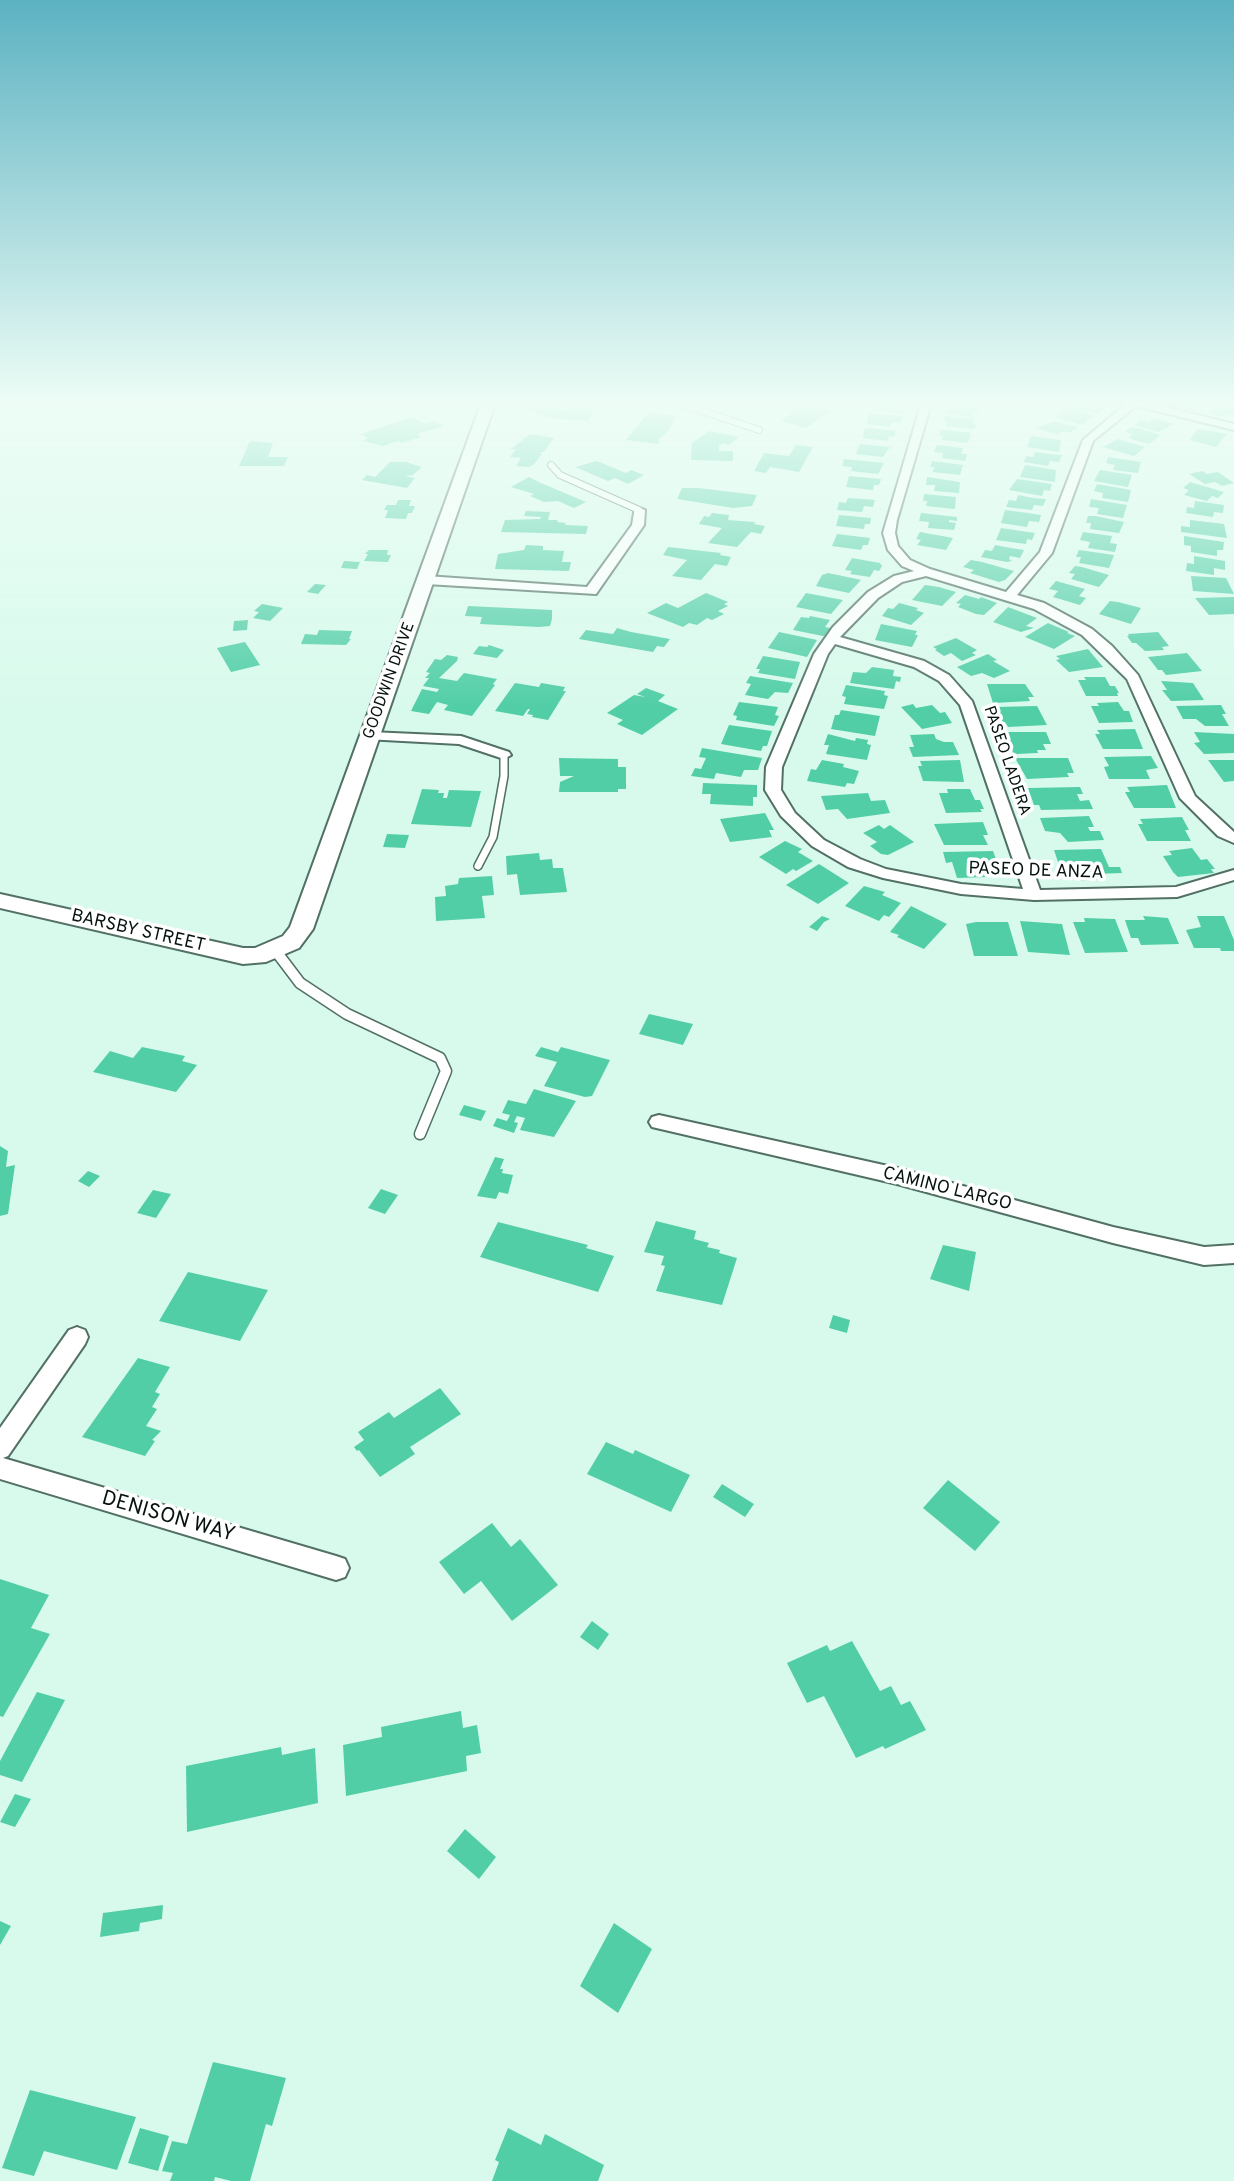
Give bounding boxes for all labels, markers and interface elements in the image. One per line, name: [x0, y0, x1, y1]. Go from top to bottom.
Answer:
street label: GOODWIN DRIVE: [360, 620, 420, 742]
street label: PASEO LADERA: [978, 704, 1034, 818]
street label: PASEO DE ANZA: [968, 859, 1104, 885]
street label: BARSBY STREET: [69, 906, 207, 958]
street label: CAMINO LARGO: [880, 1164, 1014, 1216]
street label: DENISON WAY: [98, 1487, 238, 1549]

